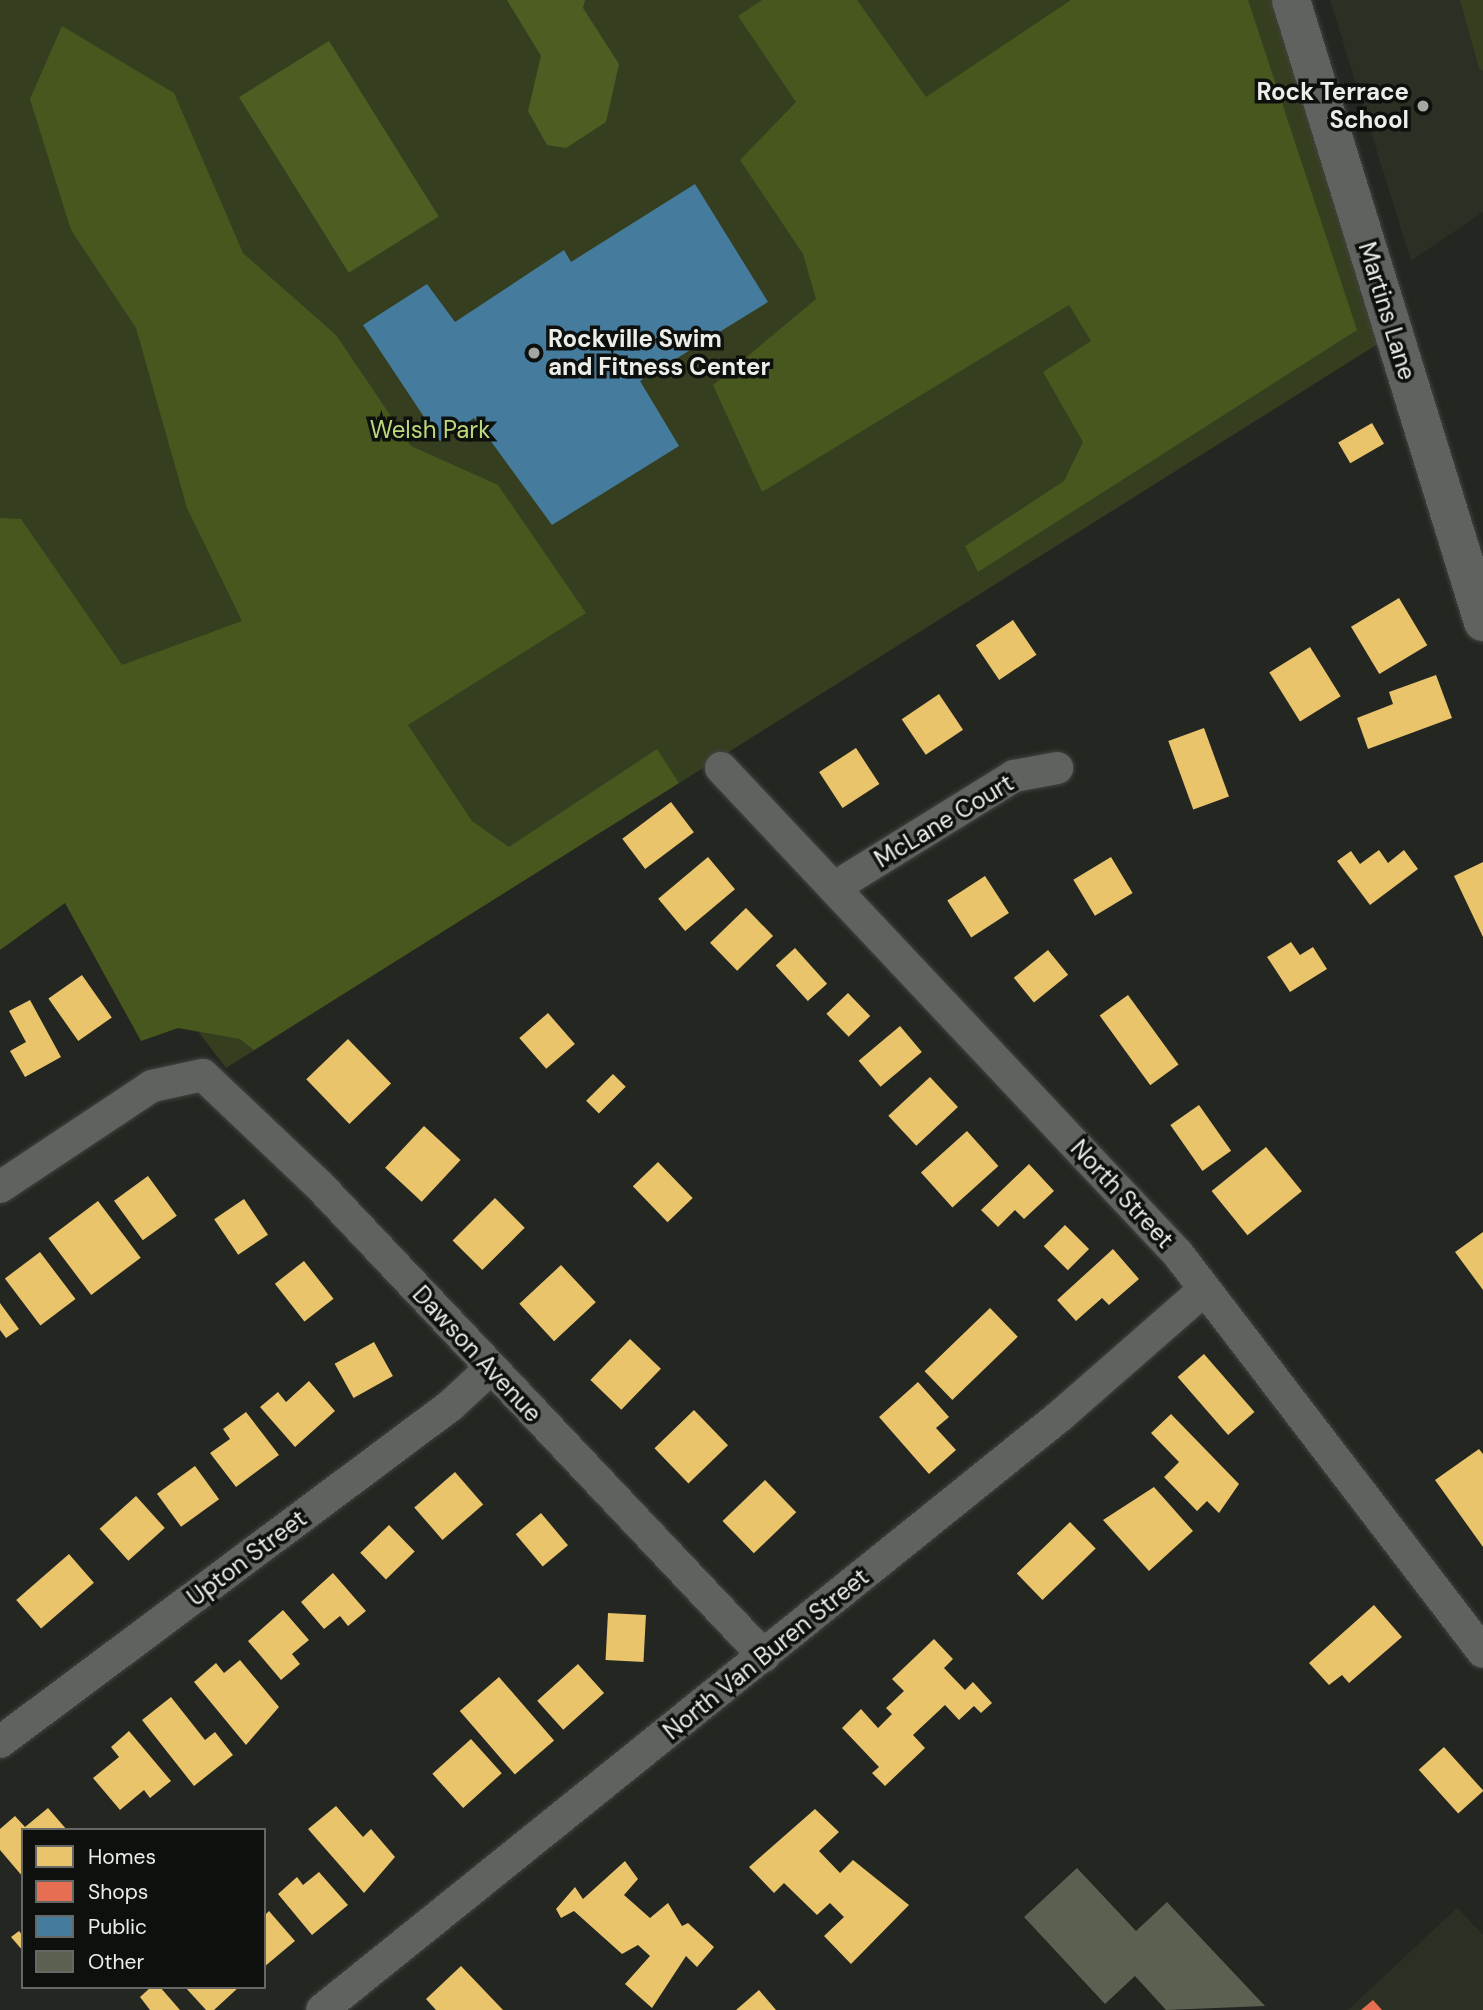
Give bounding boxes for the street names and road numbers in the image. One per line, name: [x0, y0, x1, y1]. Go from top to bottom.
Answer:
street label: Martins Lane: [1352, 239, 1422, 383]
street label: McLane Court: [869, 768, 1019, 874]
street label: North Street: [1065, 1134, 1179, 1254]
street label: Dawson Avenue: [407, 1280, 547, 1428]
street label: Upton Street: [182, 1504, 312, 1612]
street label: North Van Buren Street: [658, 1562, 874, 1746]

